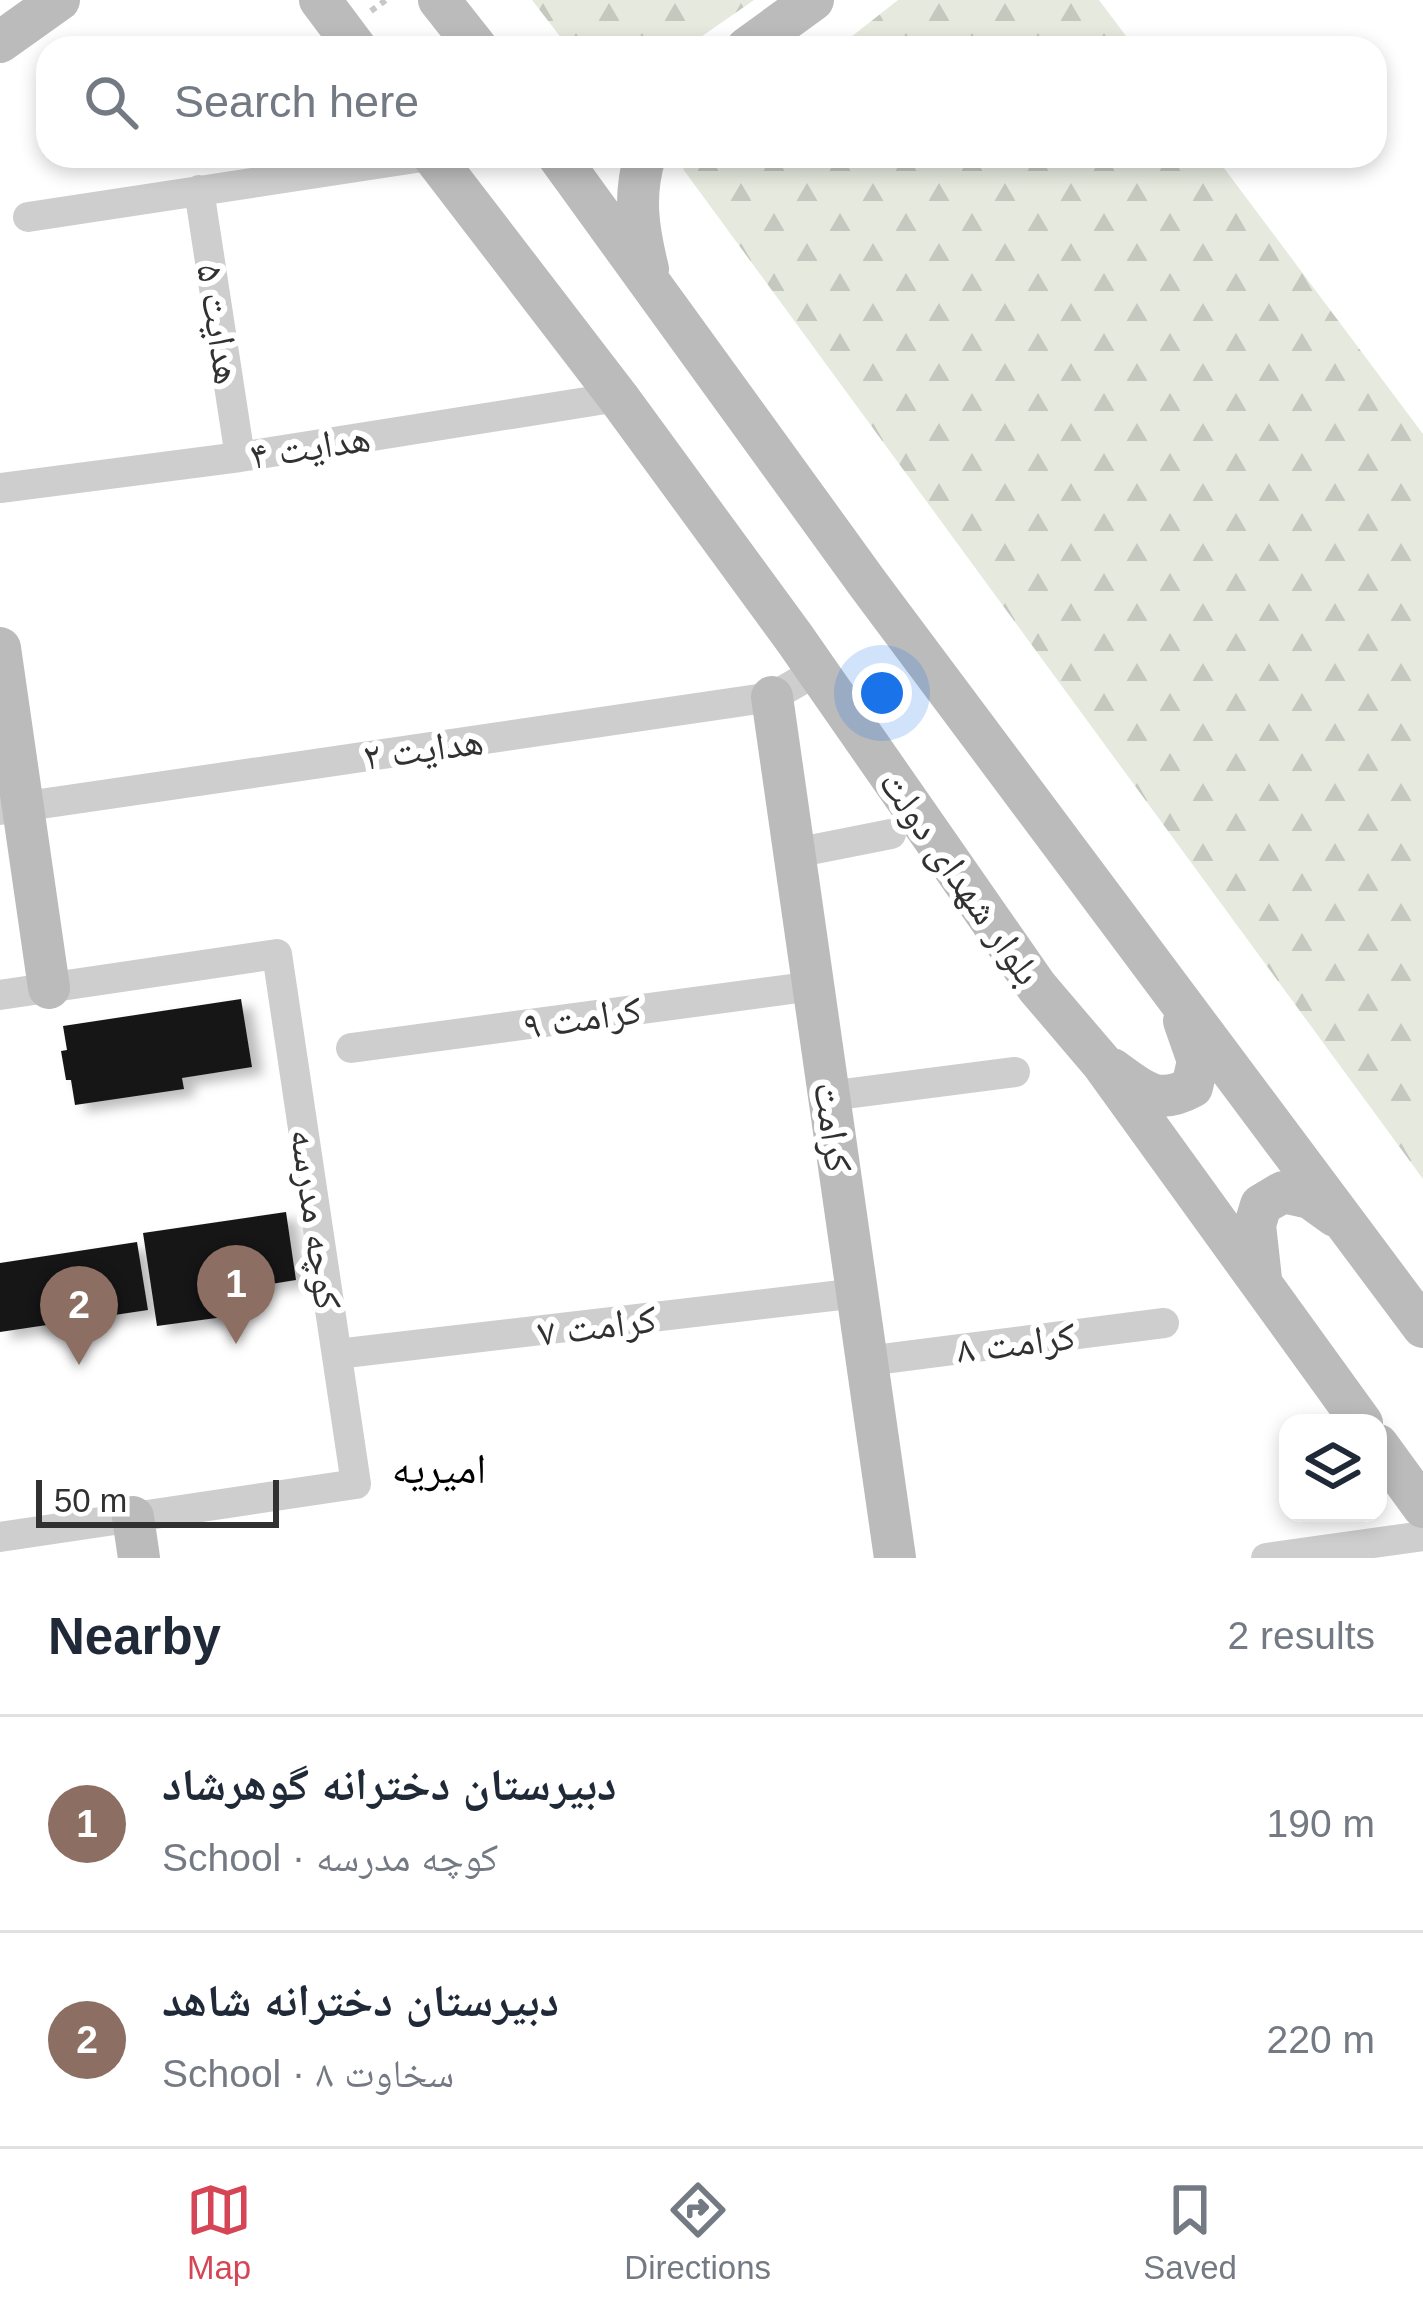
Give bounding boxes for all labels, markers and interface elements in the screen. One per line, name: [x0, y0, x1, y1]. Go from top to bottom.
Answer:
search box: [36, 36, 1387, 168]
icon: search: [78, 69, 144, 135]
text: Search here: [174, 76, 419, 127]
street label: هدایت ۵: [188, 261, 250, 387]
street label: هدایت ۴: [247, 416, 373, 478]
your location: [852, 663, 912, 723]
street label: هدایت ۲: [360, 719, 486, 779]
street label: بلوار شهدای دولت: [869, 762, 1050, 994]
street label: کرامت ۹: [520, 988, 644, 1047]
street label: کرامت: [806, 1079, 861, 1175]
street label: کوچه مدرسه: [281, 1126, 350, 1313]
pin: 1: [197, 1245, 275, 1344]
pin: 2: [40, 1266, 118, 1365]
street label: کرامت ۷: [535, 1297, 659, 1354]
street label: کرامت ۸: [954, 1314, 1078, 1371]
map controls: [1279, 1414, 1387, 1522]
button: layers: [1279, 1414, 1387, 1522]
district label: امیریه: [392, 1445, 486, 1492]
scale bar: [36, 1474, 279, 1527]
text: 50 m: [54, 1482, 127, 1519]
text: Nearby: [48, 1608, 221, 1665]
text: 2 results: [1228, 1614, 1375, 1657]
text: دبیرستان دخترانه گوهرشاد: [162, 1759, 617, 1810]
text: 1: [76, 1802, 98, 1845]
text: 190 m: [1267, 1802, 1375, 1845]
text: School · کوچه مدرسه: [162, 1836, 498, 1879]
text: دبیرستان دخترانه شاهد: [162, 1975, 559, 2026]
text: 2: [76, 2018, 98, 2061]
text: 220 m: [1267, 2018, 1375, 2061]
text: School · سخاوت ۸: [162, 2052, 454, 2095]
tab: Map: [186, 2177, 252, 2287]
tab: Directions: [624, 2177, 771, 2287]
tab: Saved: [1143, 2177, 1237, 2287]

